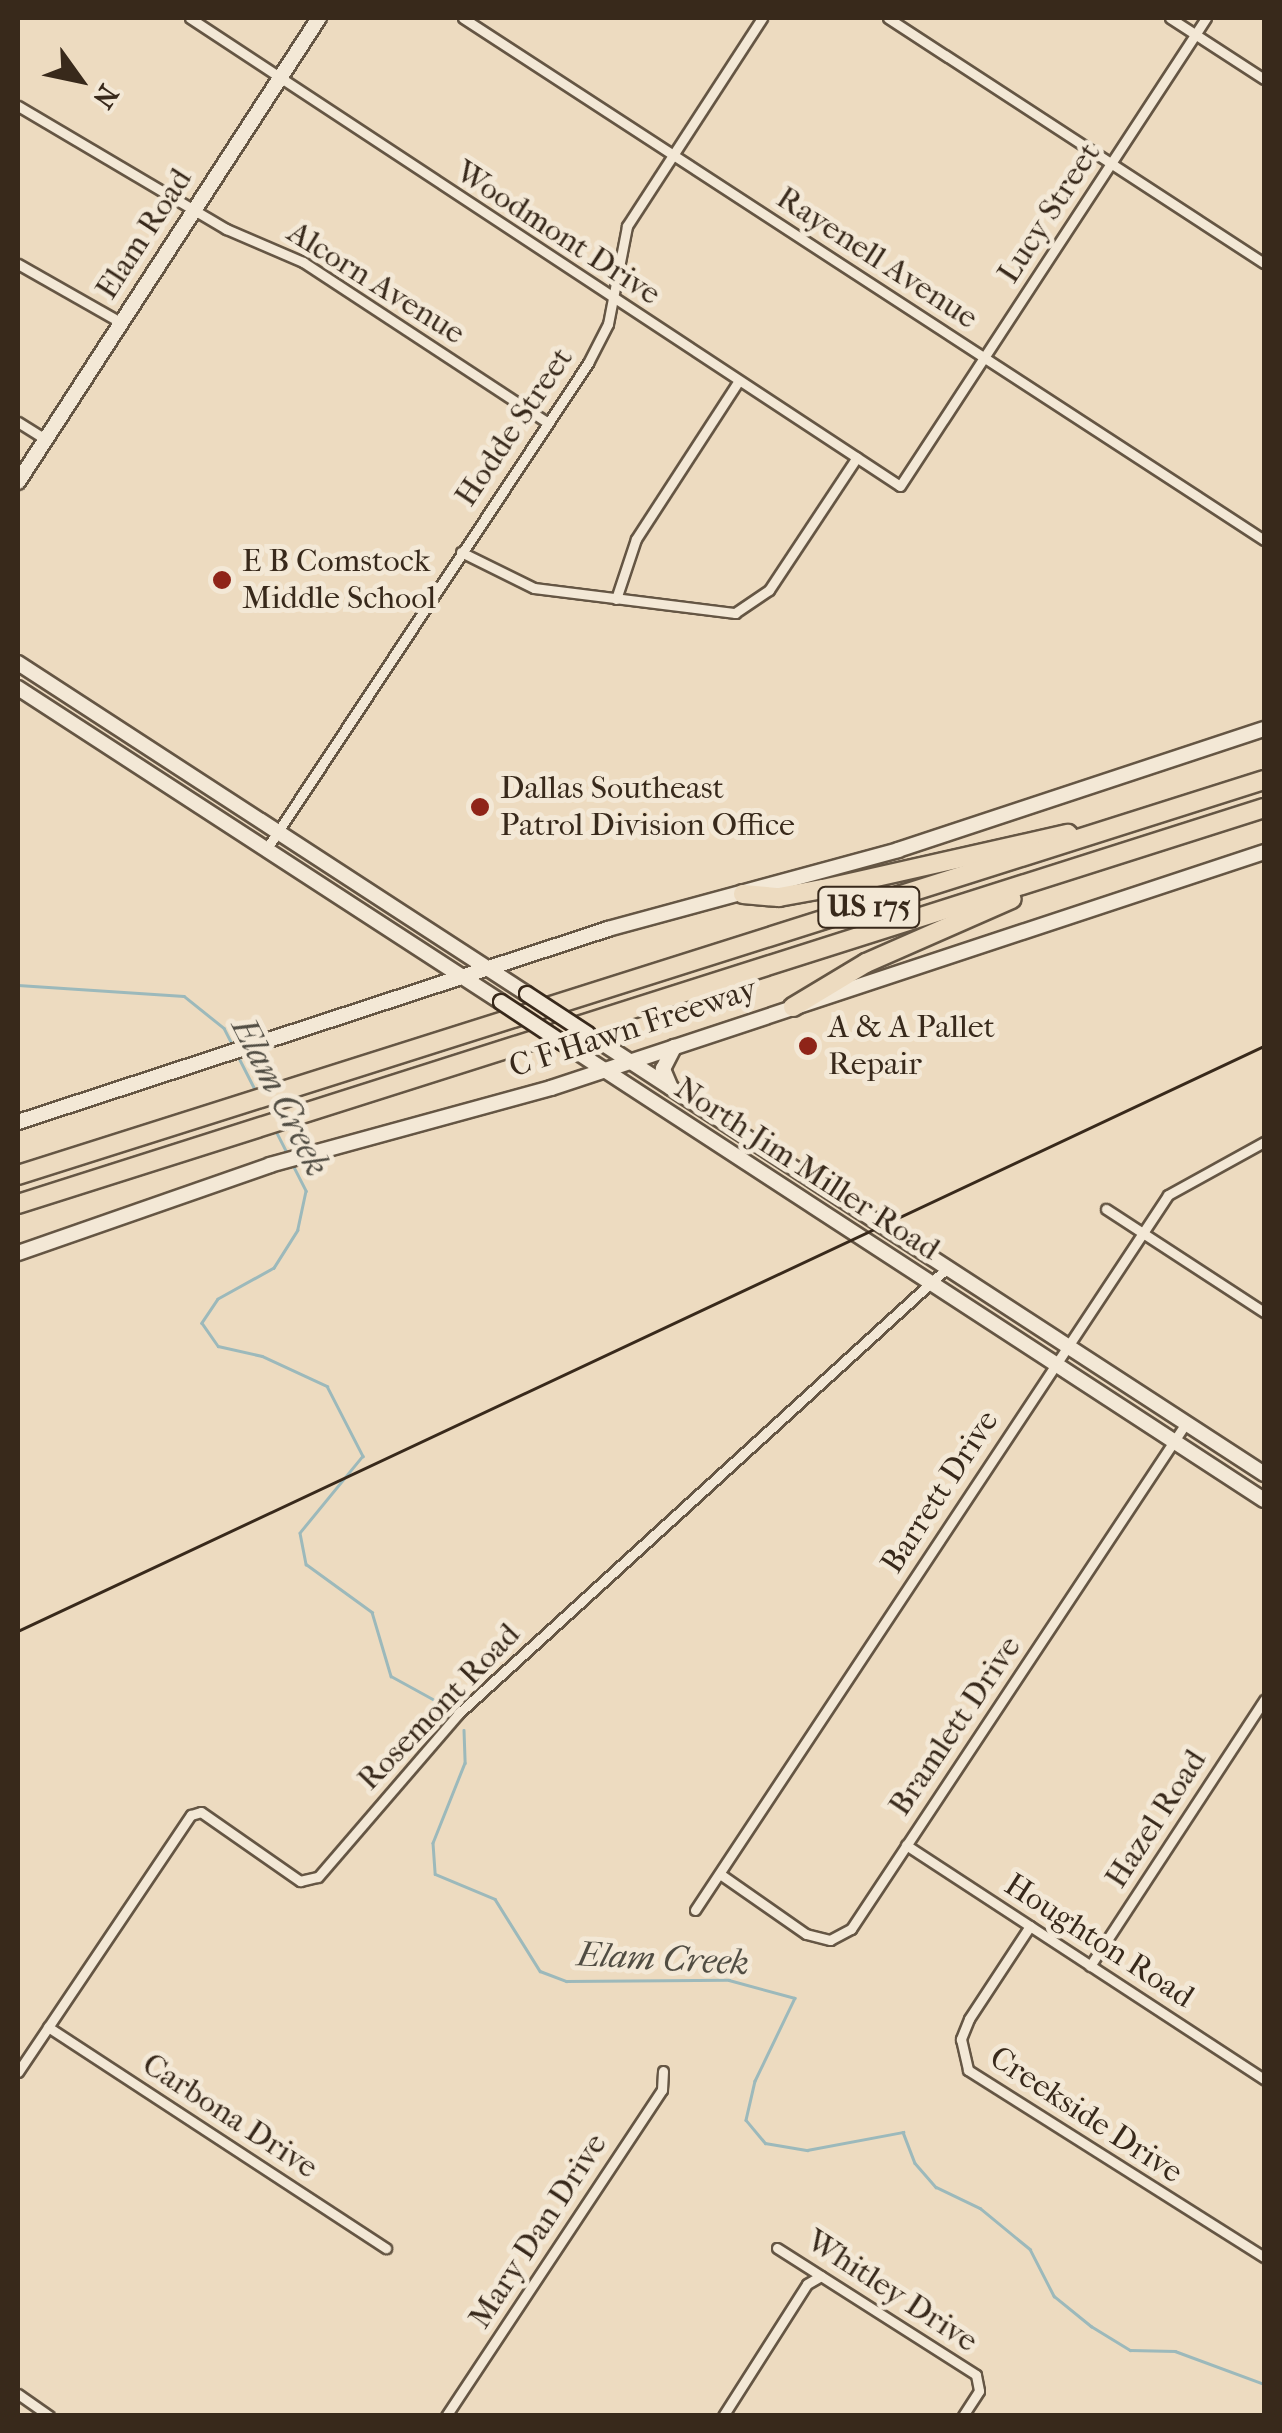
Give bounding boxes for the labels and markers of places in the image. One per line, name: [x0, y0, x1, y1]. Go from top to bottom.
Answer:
place label: E B Comstock Middle School: [242, 543, 436, 618]
marker: E B Comstock Middle School: [211, 569, 233, 591]
place label: Dallas Southeast Patrol Division Office: [500, 770, 795, 845]
marker: Dallas Southeast Patrol Division Office: [469, 796, 491, 818]
place label: A & A Pallet Repair: [828, 1009, 995, 1084]
marker: A & A Pallet Repair: [797, 1035, 819, 1057]

